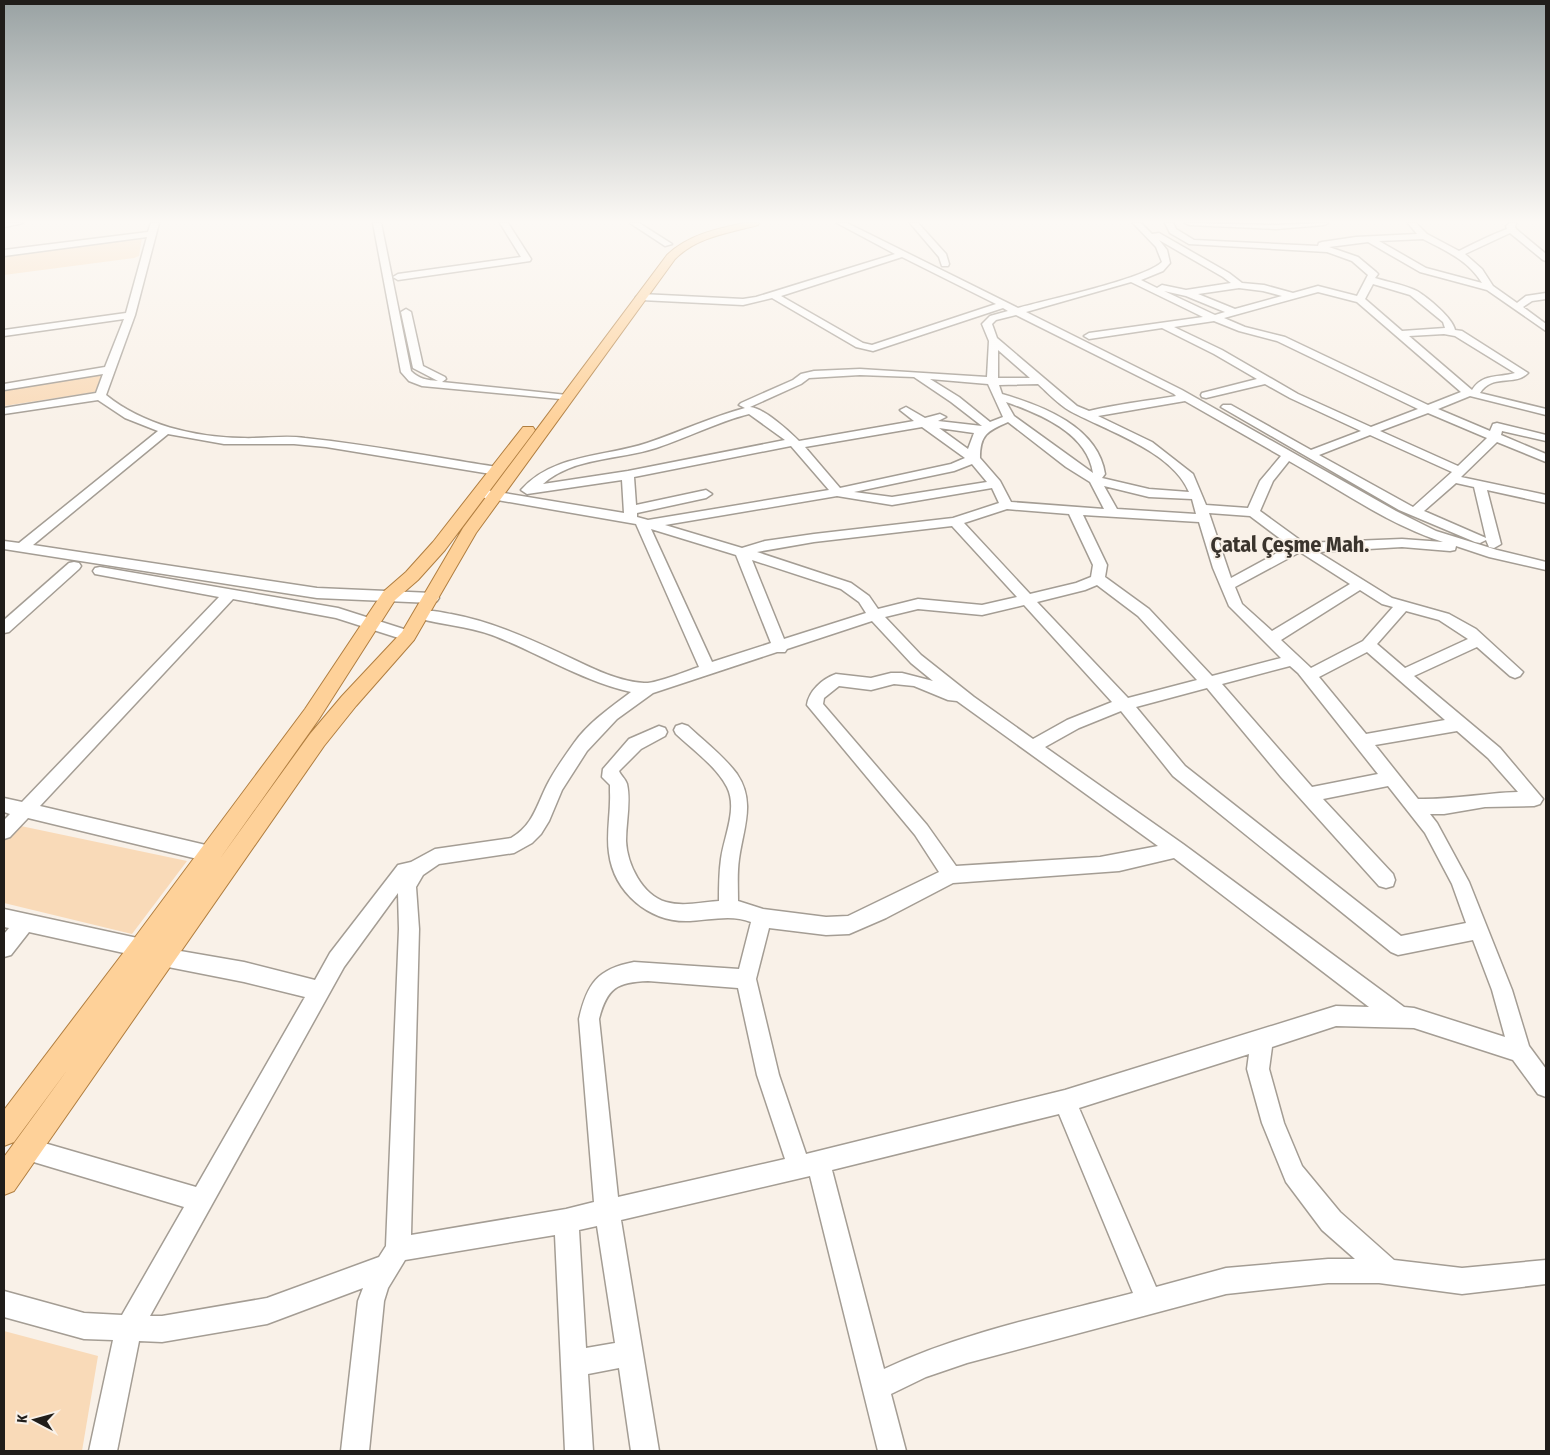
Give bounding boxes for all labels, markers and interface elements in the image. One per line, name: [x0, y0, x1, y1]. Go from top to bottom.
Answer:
district label: Çatal Çeşme Mah.: [1211, 531, 1369, 558]
north arrow: [10, 1395, 60, 1445]
text: K: [14, 1413, 32, 1424]

